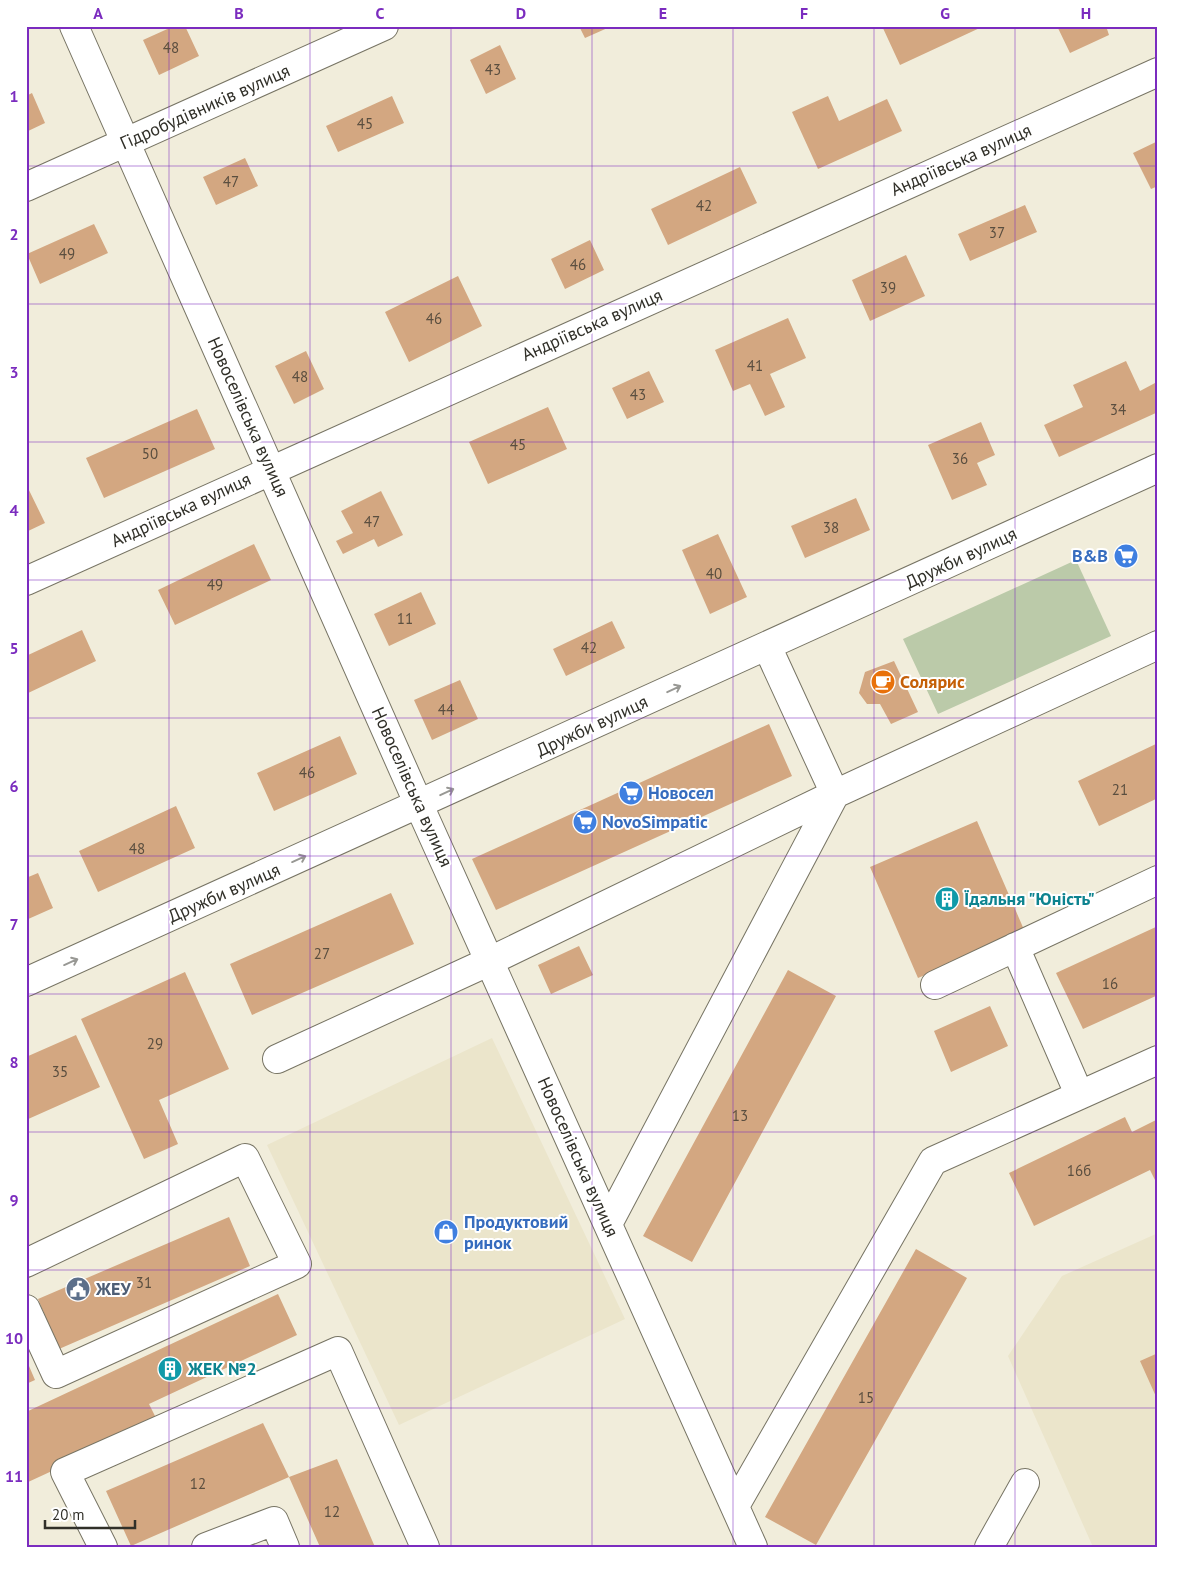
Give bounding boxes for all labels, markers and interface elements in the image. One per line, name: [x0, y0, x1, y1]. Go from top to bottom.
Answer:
text: A: [93, 3, 103, 23]
text: B: [234, 3, 244, 23]
text: C: [376, 3, 385, 23]
text: D: [516, 3, 526, 23]
text: E: [659, 3, 667, 23]
text: F: [800, 3, 808, 23]
text: G: [940, 3, 950, 23]
text: H: [1081, 3, 1091, 23]
house number: 48: [163, 38, 179, 57]
street label: Гідробудівників вулиця: [116, 59, 293, 154]
house number: 43: [485, 60, 501, 79]
text: 1: [9, 86, 19, 106]
house number: 45: [357, 114, 373, 133]
street label: Андріївська вулиця: [887, 118, 1035, 201]
house number: 47: [223, 172, 239, 191]
house number: 42: [696, 196, 712, 215]
house number: 37: [989, 223, 1005, 242]
text: 2: [9, 224, 19, 244]
house number: 49: [59, 244, 75, 263]
house number: 46: [570, 255, 586, 274]
house number: 39: [880, 278, 896, 297]
street label: Андріївська вулиця: [518, 283, 666, 366]
house number: 46: [426, 309, 442, 328]
street label: Новоселівська вулиця: [203, 333, 294, 500]
house number: 41: [747, 356, 763, 375]
text: 3: [9, 362, 19, 382]
house number: 48: [292, 367, 308, 386]
house number: 43: [630, 385, 646, 404]
house number: 34: [1110, 400, 1126, 419]
house number: 45: [510, 435, 526, 454]
house number: 50: [142, 444, 158, 463]
house number: 36: [952, 449, 968, 468]
street label: Андріївська вулиця: [107, 467, 254, 552]
text: 4: [9, 500, 19, 520]
house number: 47: [364, 512, 380, 531]
house number: 38: [823, 518, 839, 537]
street label: Дружби вулиця: [901, 522, 1020, 593]
supermarket icon: В&В: [1113, 543, 1139, 569]
place label: В&В: [1072, 544, 1108, 567]
house number: 40: [706, 564, 722, 583]
house number: 49: [207, 575, 223, 594]
house number: 11: [397, 609, 413, 628]
text: 5: [9, 638, 19, 658]
house number: 42: [581, 638, 597, 657]
cafe icon: Солярис: [870, 669, 896, 695]
place label: Солярис: [900, 670, 965, 693]
one-way arrow: [666, 683, 681, 693]
street label: Дружби вулиця: [532, 690, 651, 761]
house number: 44: [438, 700, 454, 719]
street label: Новоселівська вулиця: [367, 703, 458, 870]
house number: 46: [299, 763, 315, 782]
text: 6: [9, 776, 19, 796]
supermarket icon: Новосел: [618, 780, 644, 806]
house number: 21: [1112, 780, 1128, 799]
place label: Новосел: [648, 781, 714, 804]
one-way arrow: [439, 787, 454, 797]
supermarket icon: NovoSimpatic: [572, 809, 598, 835]
place label: NovoSimpatic: [602, 810, 708, 833]
house number: 48: [129, 839, 145, 858]
one-way arrow: [291, 854, 306, 864]
street label: Дружби вулиця: [164, 858, 284, 928]
building icon: Їдальня "Юність": [934, 886, 960, 912]
place label: Їдальня "Юність": [964, 887, 1095, 910]
text: 7: [9, 914, 19, 934]
house number: 27: [314, 944, 330, 963]
one-way arrow: [63, 956, 78, 966]
house number: 16: [1102, 974, 1118, 993]
house number: 29: [147, 1034, 163, 1053]
text: 8: [9, 1052, 19, 1072]
house number: 35: [52, 1062, 68, 1081]
street label: Новоселівська вулиця: [533, 1073, 624, 1240]
house number: 13: [732, 1106, 748, 1125]
house number: 16б: [1067, 1161, 1091, 1180]
text: 9: [9, 1190, 19, 1210]
place label: Продуктовий ринок: [464, 1210, 568, 1254]
shop icon: Продуктовий ринок: [433, 1219, 459, 1245]
house number: 31: [136, 1273, 152, 1292]
public building icon: ЖЕУ: [65, 1276, 91, 1302]
place label: ЖЕУ: [95, 1277, 131, 1300]
text: 10: [5, 1328, 23, 1348]
building icon: ЖЕК №2: [157, 1356, 183, 1382]
place label: ЖЕК №2: [187, 1357, 257, 1380]
house number: 15: [858, 1388, 874, 1407]
text: 11: [5, 1466, 23, 1486]
house number: 12: [190, 1474, 206, 1493]
scale bar: [45, 1498, 135, 1530]
house number: 12: [324, 1502, 340, 1521]
text: 20 m: [52, 1505, 85, 1524]

